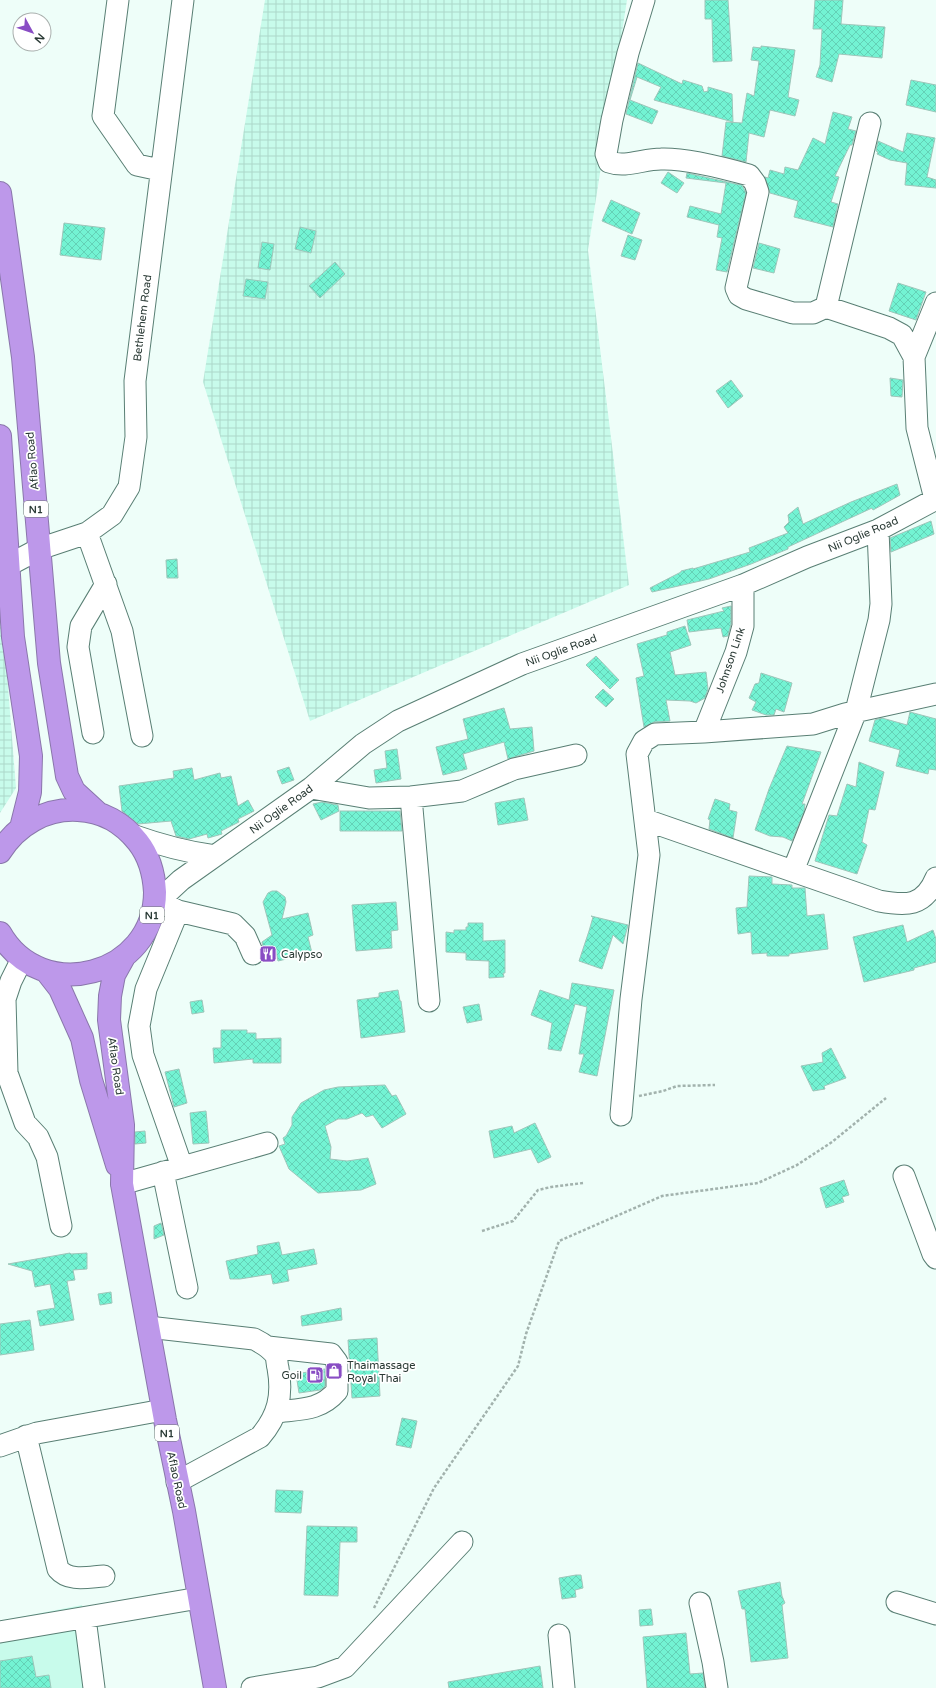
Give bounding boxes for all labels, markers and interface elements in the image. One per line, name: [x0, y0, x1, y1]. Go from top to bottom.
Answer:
north arrow: [12, 12, 52, 52]
text: N: [31, 31, 47, 46]
street label: Bethlehem Road: [131, 274, 154, 362]
street label: Aflao Road: [23, 431, 42, 491]
road number: N1: [24, 501, 48, 517]
street label: Nii Oglie Road: [826, 514, 900, 555]
street label: Johnson Link: [713, 626, 748, 695]
street label: Nii Oglie Road: [524, 632, 599, 669]
street label: Nii Oglie Road: [247, 782, 315, 837]
road number: N1: [140, 907, 164, 923]
restaurant icon: Calypso: [258, 944, 278, 964]
place label: Calypso: [281, 948, 323, 961]
street label: Aflao Road: [105, 1036, 126, 1096]
place label: Thaimassage Royal Thai: [347, 1359, 415, 1385]
shop icon: Thaimassage Royal Thai: [324, 1361, 344, 1381]
fuel station icon: Goil: [305, 1365, 325, 1385]
place label: Goil: [282, 1369, 302, 1382]
road number: N1: [155, 1425, 179, 1441]
street label: Aflao Road: [164, 1450, 189, 1510]

